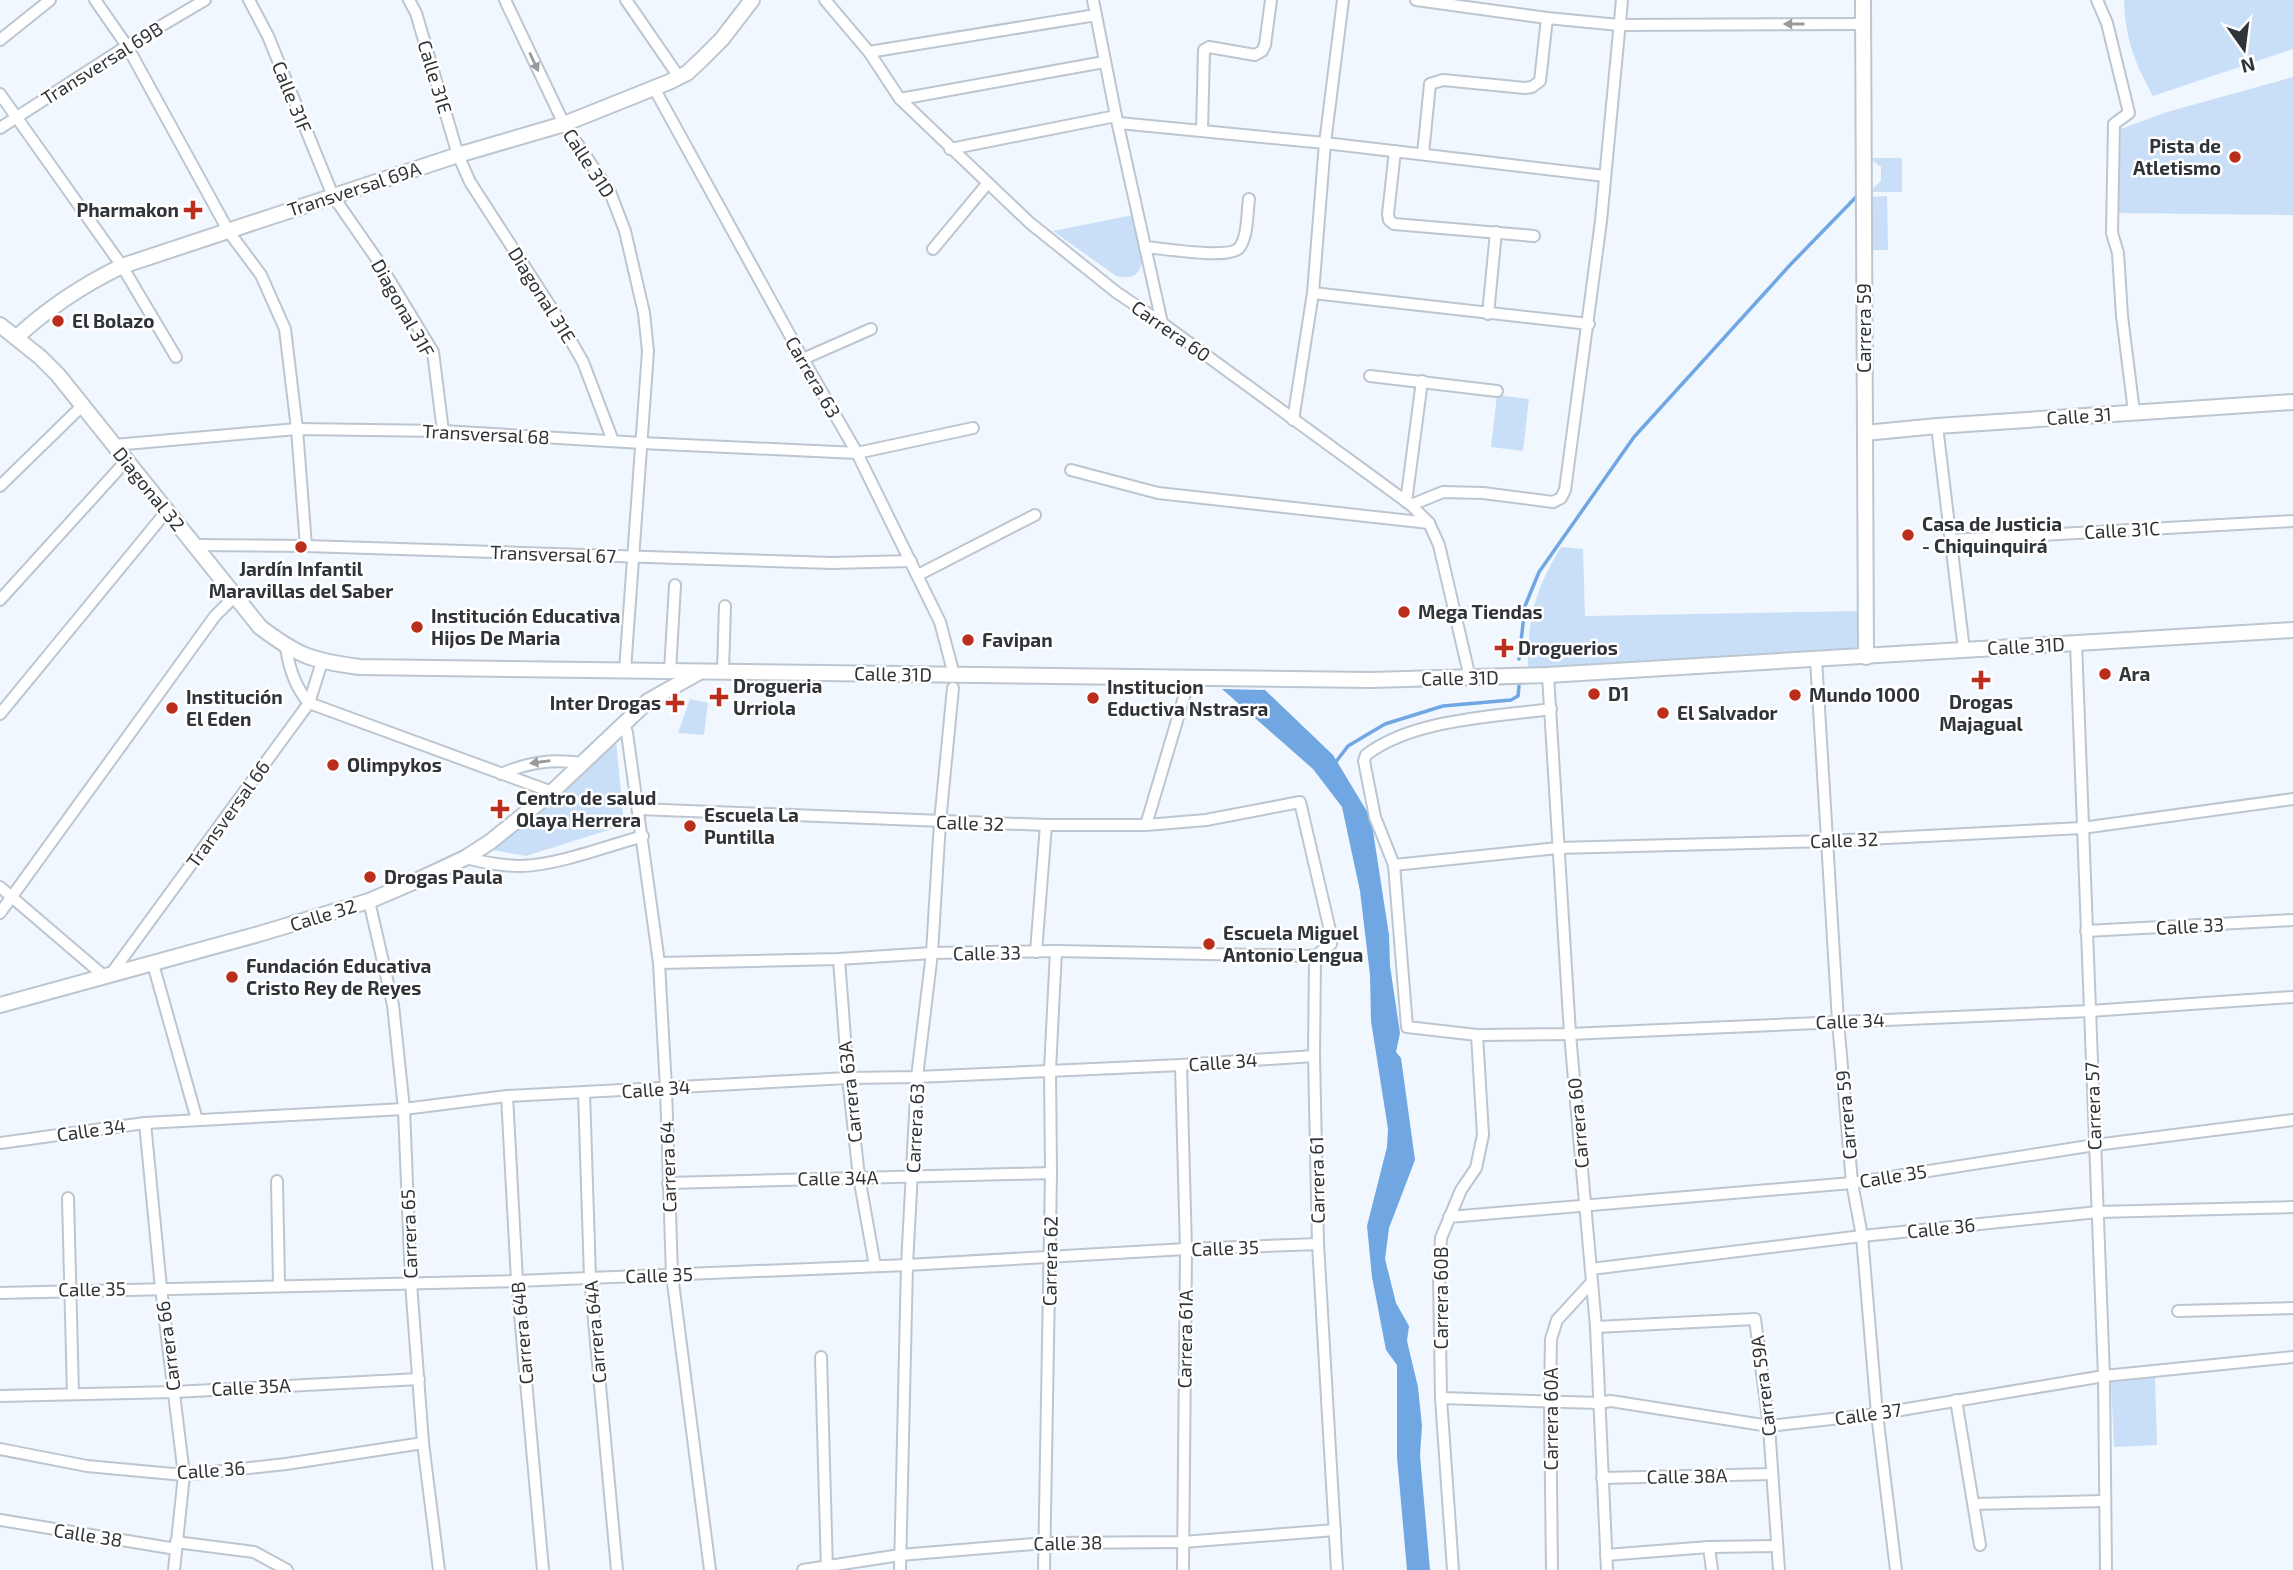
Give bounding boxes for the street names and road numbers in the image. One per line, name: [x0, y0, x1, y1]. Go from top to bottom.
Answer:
street label: Transversal 69B: [37, 16, 167, 109]
street label: Calle 31E: [413, 37, 458, 116]
street label: Calle 31F: [268, 58, 317, 136]
street label: Calle 31D: [559, 124, 620, 202]
street label: Transversal 69A: [284, 156, 424, 221]
street label: Diagonal 31E: [504, 243, 581, 347]
street label: Diagonal 31F: [367, 255, 440, 361]
street label: Carrera 59: [1852, 283, 1875, 373]
street label: Carrera 60: [1127, 295, 1215, 366]
street label: Carrera 63: [781, 332, 846, 422]
street label: Calle 31: [2046, 402, 2112, 429]
street label: Transversal 68: [422, 419, 550, 448]
street label: Diagonal 32: [109, 442, 190, 535]
street label: Calle 31C: [2083, 516, 2161, 543]
street label: Transversal 67: [490, 540, 617, 567]
street label: Calle 31D: [1987, 632, 2065, 659]
street label: Calle 31D: [854, 661, 932, 686]
street label: Calle 31D: [1421, 665, 1499, 690]
street label: Transversal 66: [181, 756, 274, 872]
street label: Calle 32: [936, 810, 1005, 835]
street label: Calle 32: [1809, 827, 1878, 852]
street label: Calle 32: [287, 894, 359, 935]
street label: Calle 33: [2155, 912, 2225, 939]
street label: Calle 33: [953, 940, 1021, 965]
street label: Calle 34: [1815, 1008, 1885, 1033]
street label: Carrera 63A: [833, 1040, 866, 1144]
street label: Calle 34: [1188, 1048, 1258, 1075]
street label: Carrera 57: [2079, 1061, 2106, 1151]
street label: Carrera 59: [1830, 1069, 1861, 1161]
street label: Calle 34: [621, 1075, 691, 1102]
street label: Carrera 60: [1562, 1077, 1593, 1169]
street label: Carrera 63: [901, 1082, 928, 1174]
street label: Calle 34: [55, 1113, 127, 1146]
street label: Carrera 64: [654, 1121, 681, 1213]
street label: Carrera 61: [1304, 1136, 1329, 1224]
street label: Calle 35: [1858, 1159, 1928, 1192]
street label: Calle 34A: [797, 1165, 879, 1190]
street label: Carrera 65: [395, 1189, 422, 1279]
street label: Calle 36: [1906, 1212, 1976, 1243]
street label: Carrera 62: [1037, 1216, 1062, 1306]
street label: Calle 35: [1191, 1235, 1259, 1260]
street label: Carrera 60B: [1429, 1247, 1452, 1349]
street label: Calle 35: [625, 1262, 693, 1287]
street label: Calle 35: [58, 1276, 126, 1301]
street label: Carrera 64A: [579, 1280, 610, 1384]
street label: Carrera 64B: [506, 1281, 537, 1385]
street label: Carrera 61A: [1172, 1289, 1197, 1389]
street label: Carrera 66: [151, 1300, 184, 1392]
street label: Carrera 59A: [1745, 1334, 1780, 1438]
street label: Carrera 60A: [1539, 1367, 1562, 1470]
street label: Calle 35A: [211, 1373, 291, 1400]
street label: Calle 37: [1833, 1397, 1903, 1430]
street label: Calle 36: [176, 1456, 246, 1483]
street label: Calle 38A: [1646, 1463, 1728, 1488]
street label: Calle 38: [52, 1518, 124, 1551]
street label: Calle 38: [1033, 1530, 1103, 1555]

